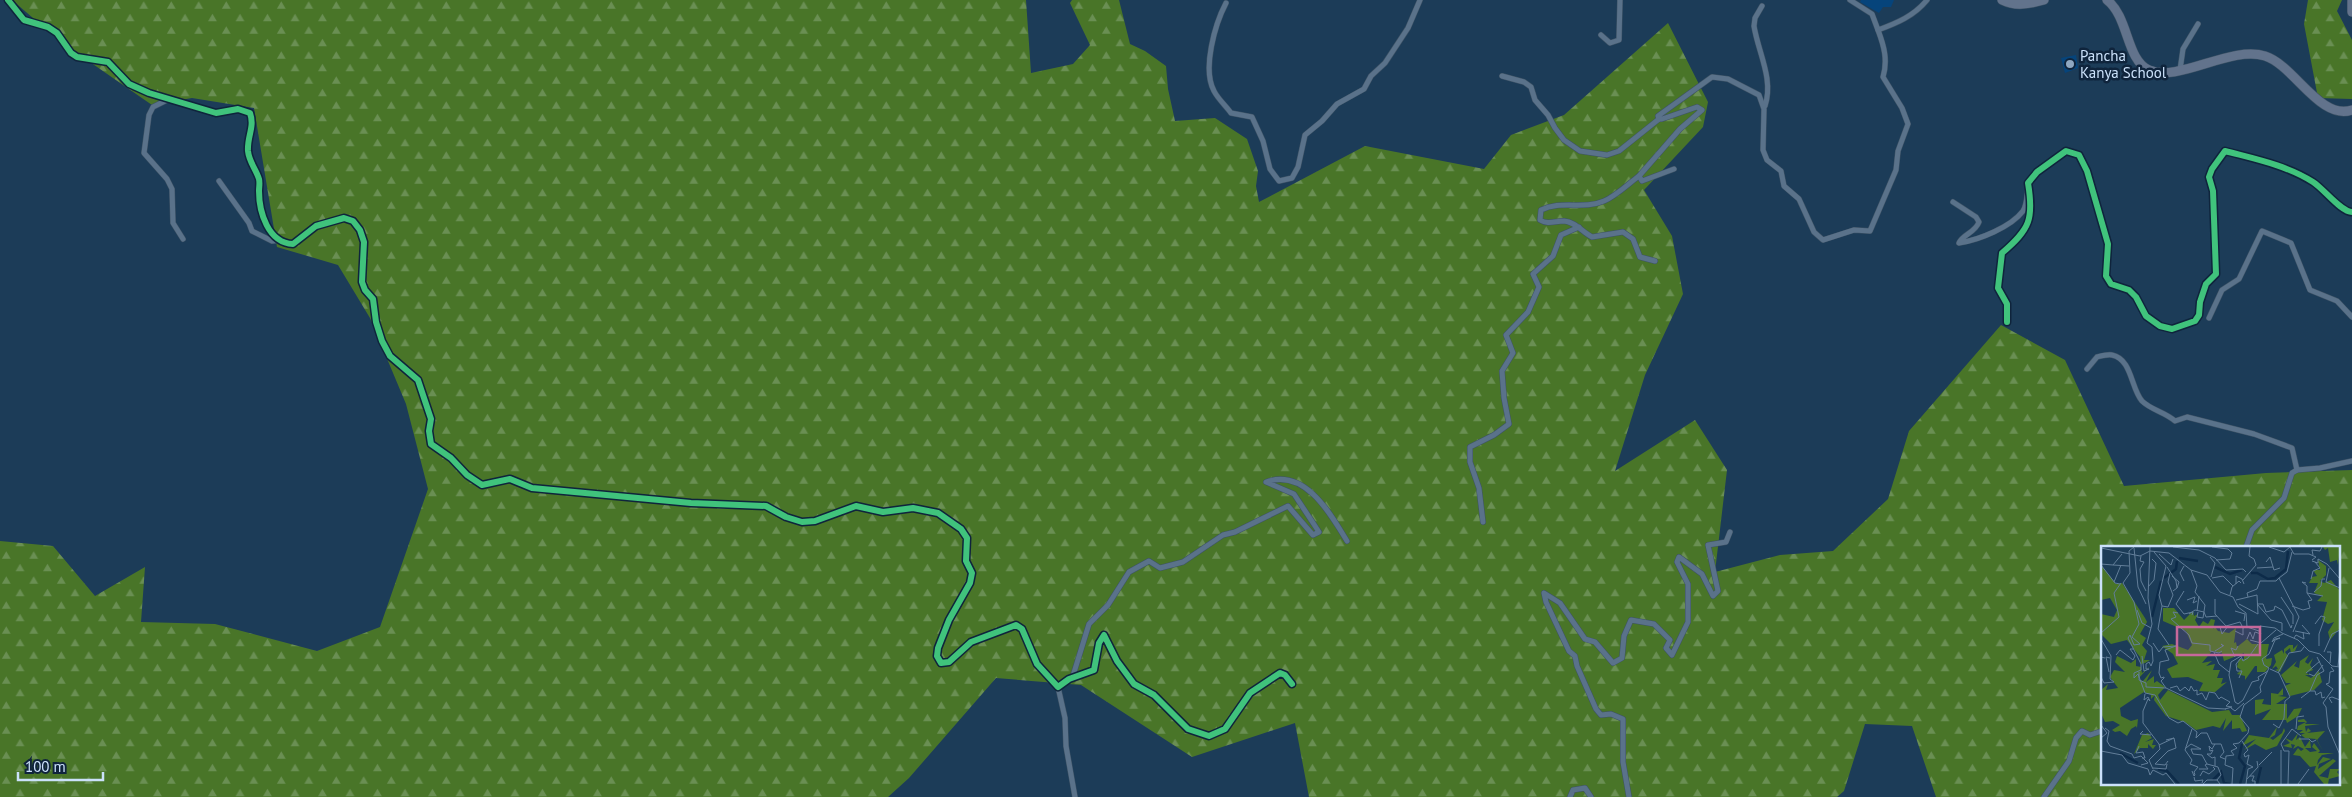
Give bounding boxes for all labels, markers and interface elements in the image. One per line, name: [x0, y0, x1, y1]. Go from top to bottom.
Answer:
place label: Pancha Kanya School: [2080, 46, 2167, 82]
marker: Pancha Kanya School: [2064, 58, 2076, 70]
inset map: [2101, 546, 2340, 784]
scale bar: [18, 750, 102, 782]
text: 100 m: [25, 757, 66, 776]

